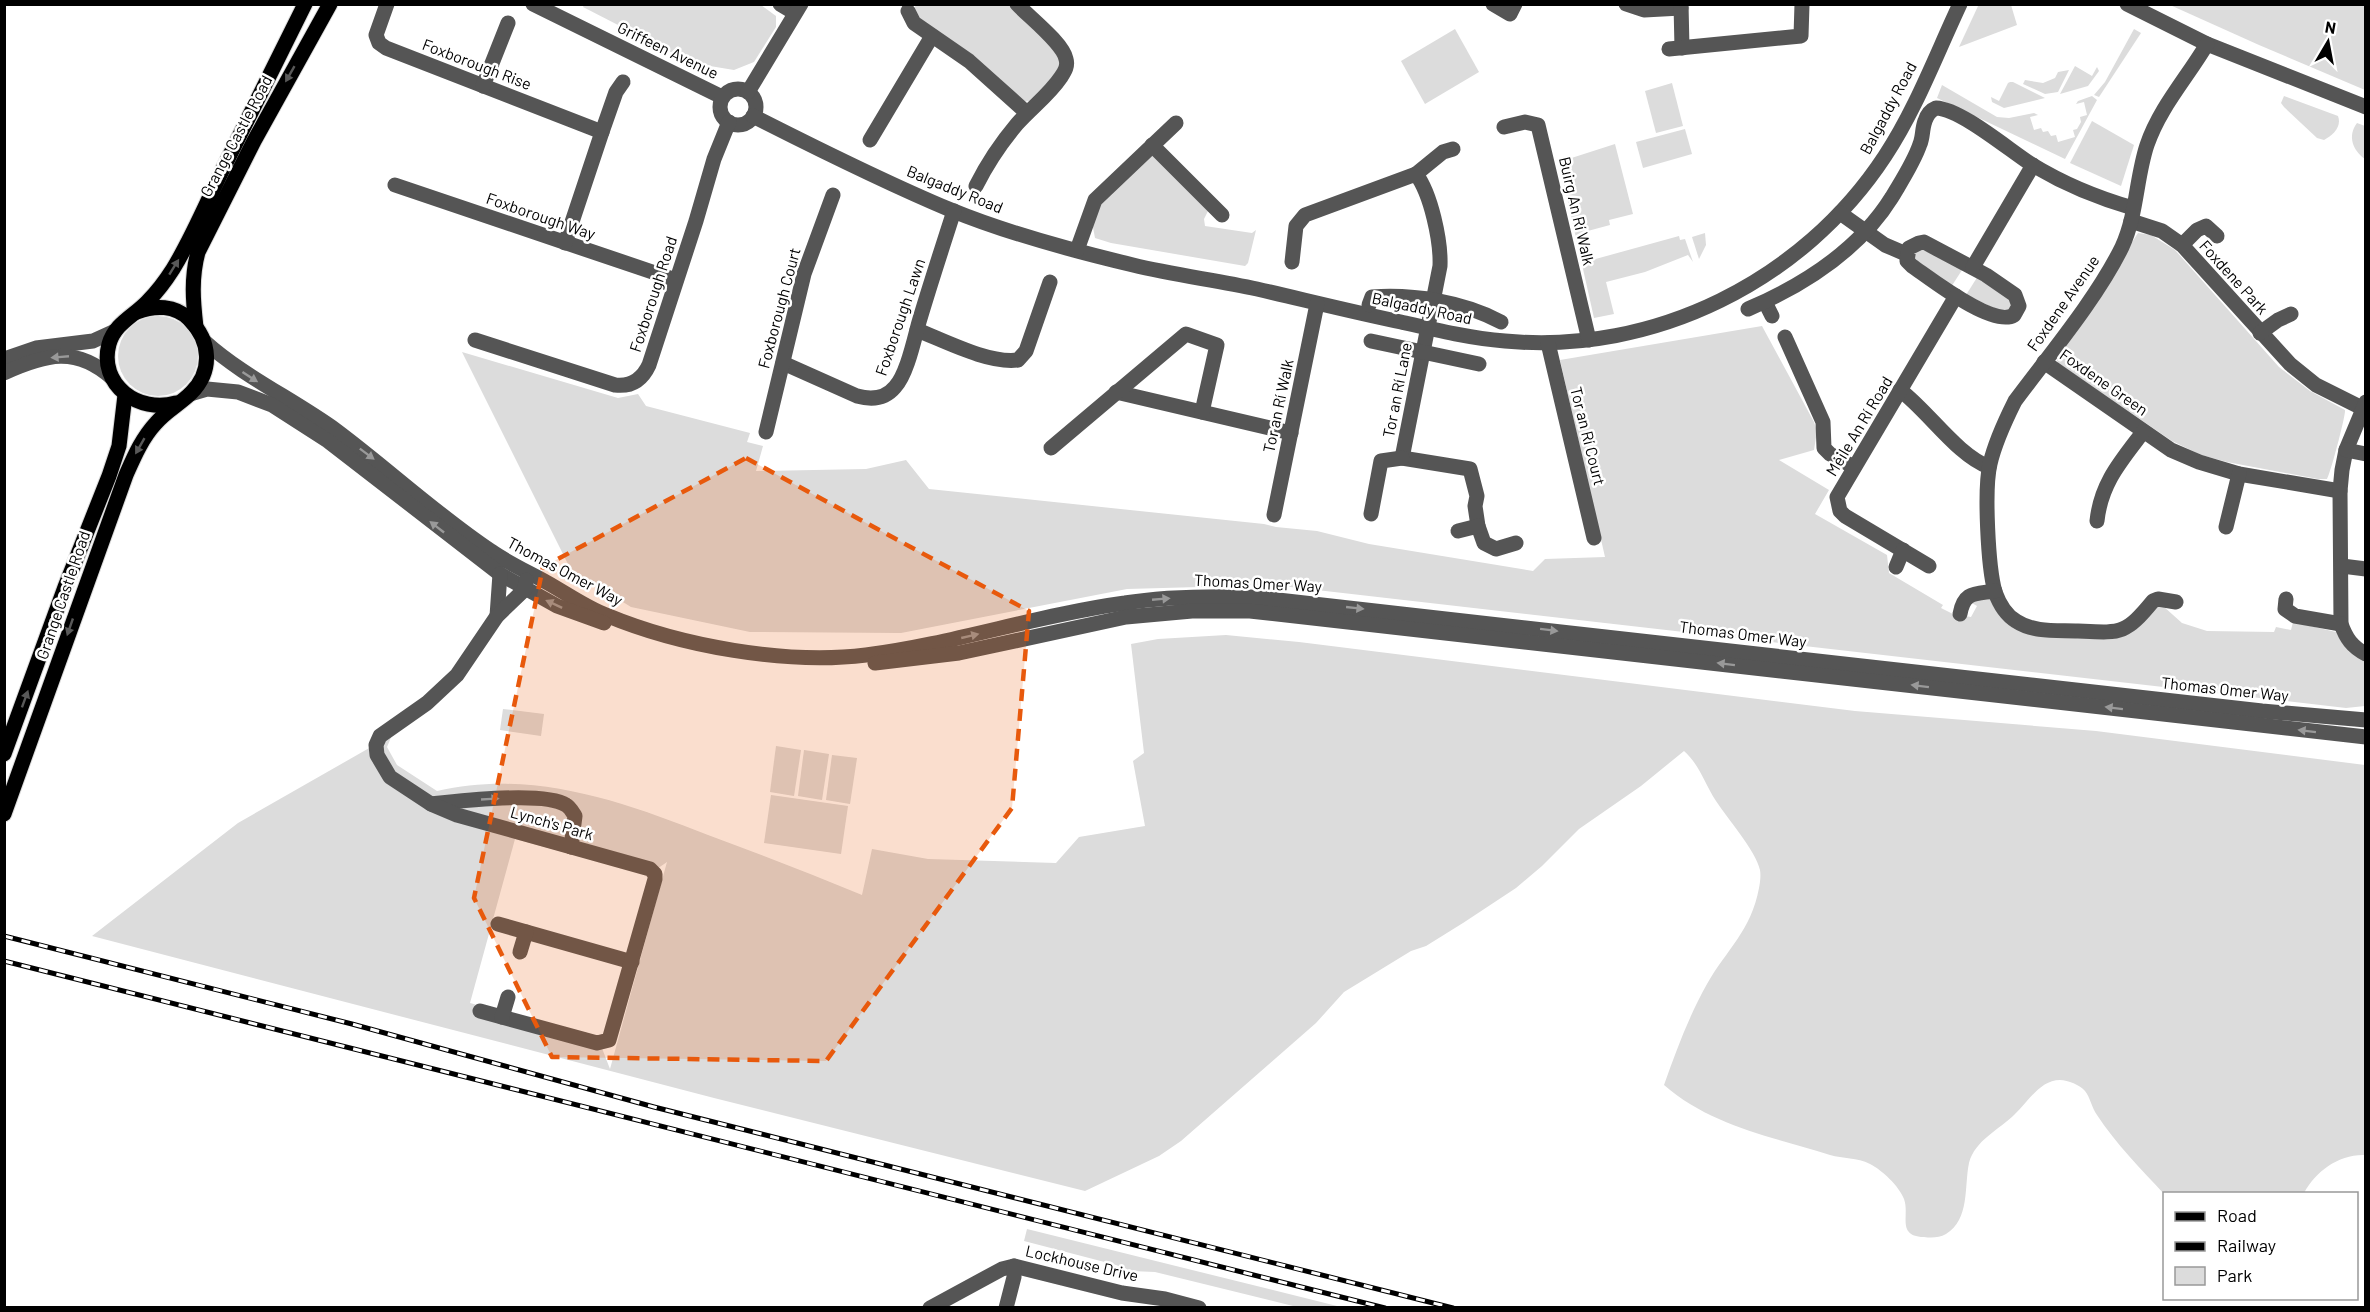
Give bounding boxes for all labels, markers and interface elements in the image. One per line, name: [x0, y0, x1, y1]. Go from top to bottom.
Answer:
north arrow: [2298, 12, 2358, 72]
text: N: [2324, 16, 2338, 37]
street label: Griffeen Avenue: [615, 17, 722, 82]
street label: Foxborough Rise: [420, 34, 534, 93]
street label: Balgaddy Road: [1855, 58, 1920, 157]
one-way arrow: [285, 66, 295, 83]
street label: Grange Castle Road: [196, 72, 276, 200]
street label: Buirg An Rí Walk: [1556, 155, 1599, 267]
street label: Balgaddy Road: [904, 161, 1006, 216]
street label: Foxborough Way: [484, 188, 599, 243]
street label: Foxborough Road: [625, 233, 680, 354]
street label: Foxdene Park: [2196, 236, 2273, 318]
street label: Foxborough Court: [753, 245, 804, 370]
street label: Foxdene Avenue: [2023, 251, 2103, 354]
street label: Foxborough Lawn: [871, 256, 928, 378]
one-way arrow: [169, 259, 180, 275]
street label: Balgaddy Road: [1370, 288, 1474, 327]
street label: Tor an Rí Lane: [1378, 341, 1415, 439]
street label: Foxdene Green: [2057, 344, 2152, 419]
one-way arrow: [51, 352, 70, 362]
street label: Tor an Rí Walk: [1258, 357, 1297, 454]
one-way arrow: [242, 371, 258, 382]
street label: Méile An Rí Road: [1821, 373, 1896, 479]
street label: Tor an Rí Court: [1567, 385, 1610, 487]
one-way arrow: [135, 438, 146, 454]
one-way arrow: [359, 448, 374, 460]
one-way arrow: [430, 522, 445, 534]
street label: Grange Castle Road: [32, 528, 93, 662]
street label: Thomas Omer Way: [504, 532, 627, 609]
street label: Thomas Omer Way: [1194, 570, 1323, 595]
one-way arrow: [1151, 594, 1170, 604]
one-way arrow: [545, 600, 562, 609]
one-way arrow: [1346, 603, 1365, 613]
street label: Thomas Omer Way: [1678, 616, 1808, 651]
one-way arrow: [65, 618, 75, 636]
one-way arrow: [1540, 625, 1559, 635]
one-way arrow: [961, 631, 979, 641]
one-way arrow: [1717, 659, 1736, 669]
street label: Thomas Omer Way: [2160, 672, 2290, 705]
one-way arrow: [1910, 681, 1929, 691]
one-way arrow: [20, 690, 30, 708]
one-way arrow: [2104, 704, 2123, 713]
one-way arrow: [2298, 726, 2317, 735]
one-way arrow: [480, 794, 499, 803]
street label: Lynch's Park: [509, 802, 596, 843]
legend: [2163, 1192, 2358, 1300]
text: Road: [2217, 1204, 2257, 1226]
text: Railway: [2217, 1234, 2276, 1256]
street label: Lockhouse Drive: [1024, 1240, 1140, 1285]
text: Park: [2217, 1264, 2252, 1286]

